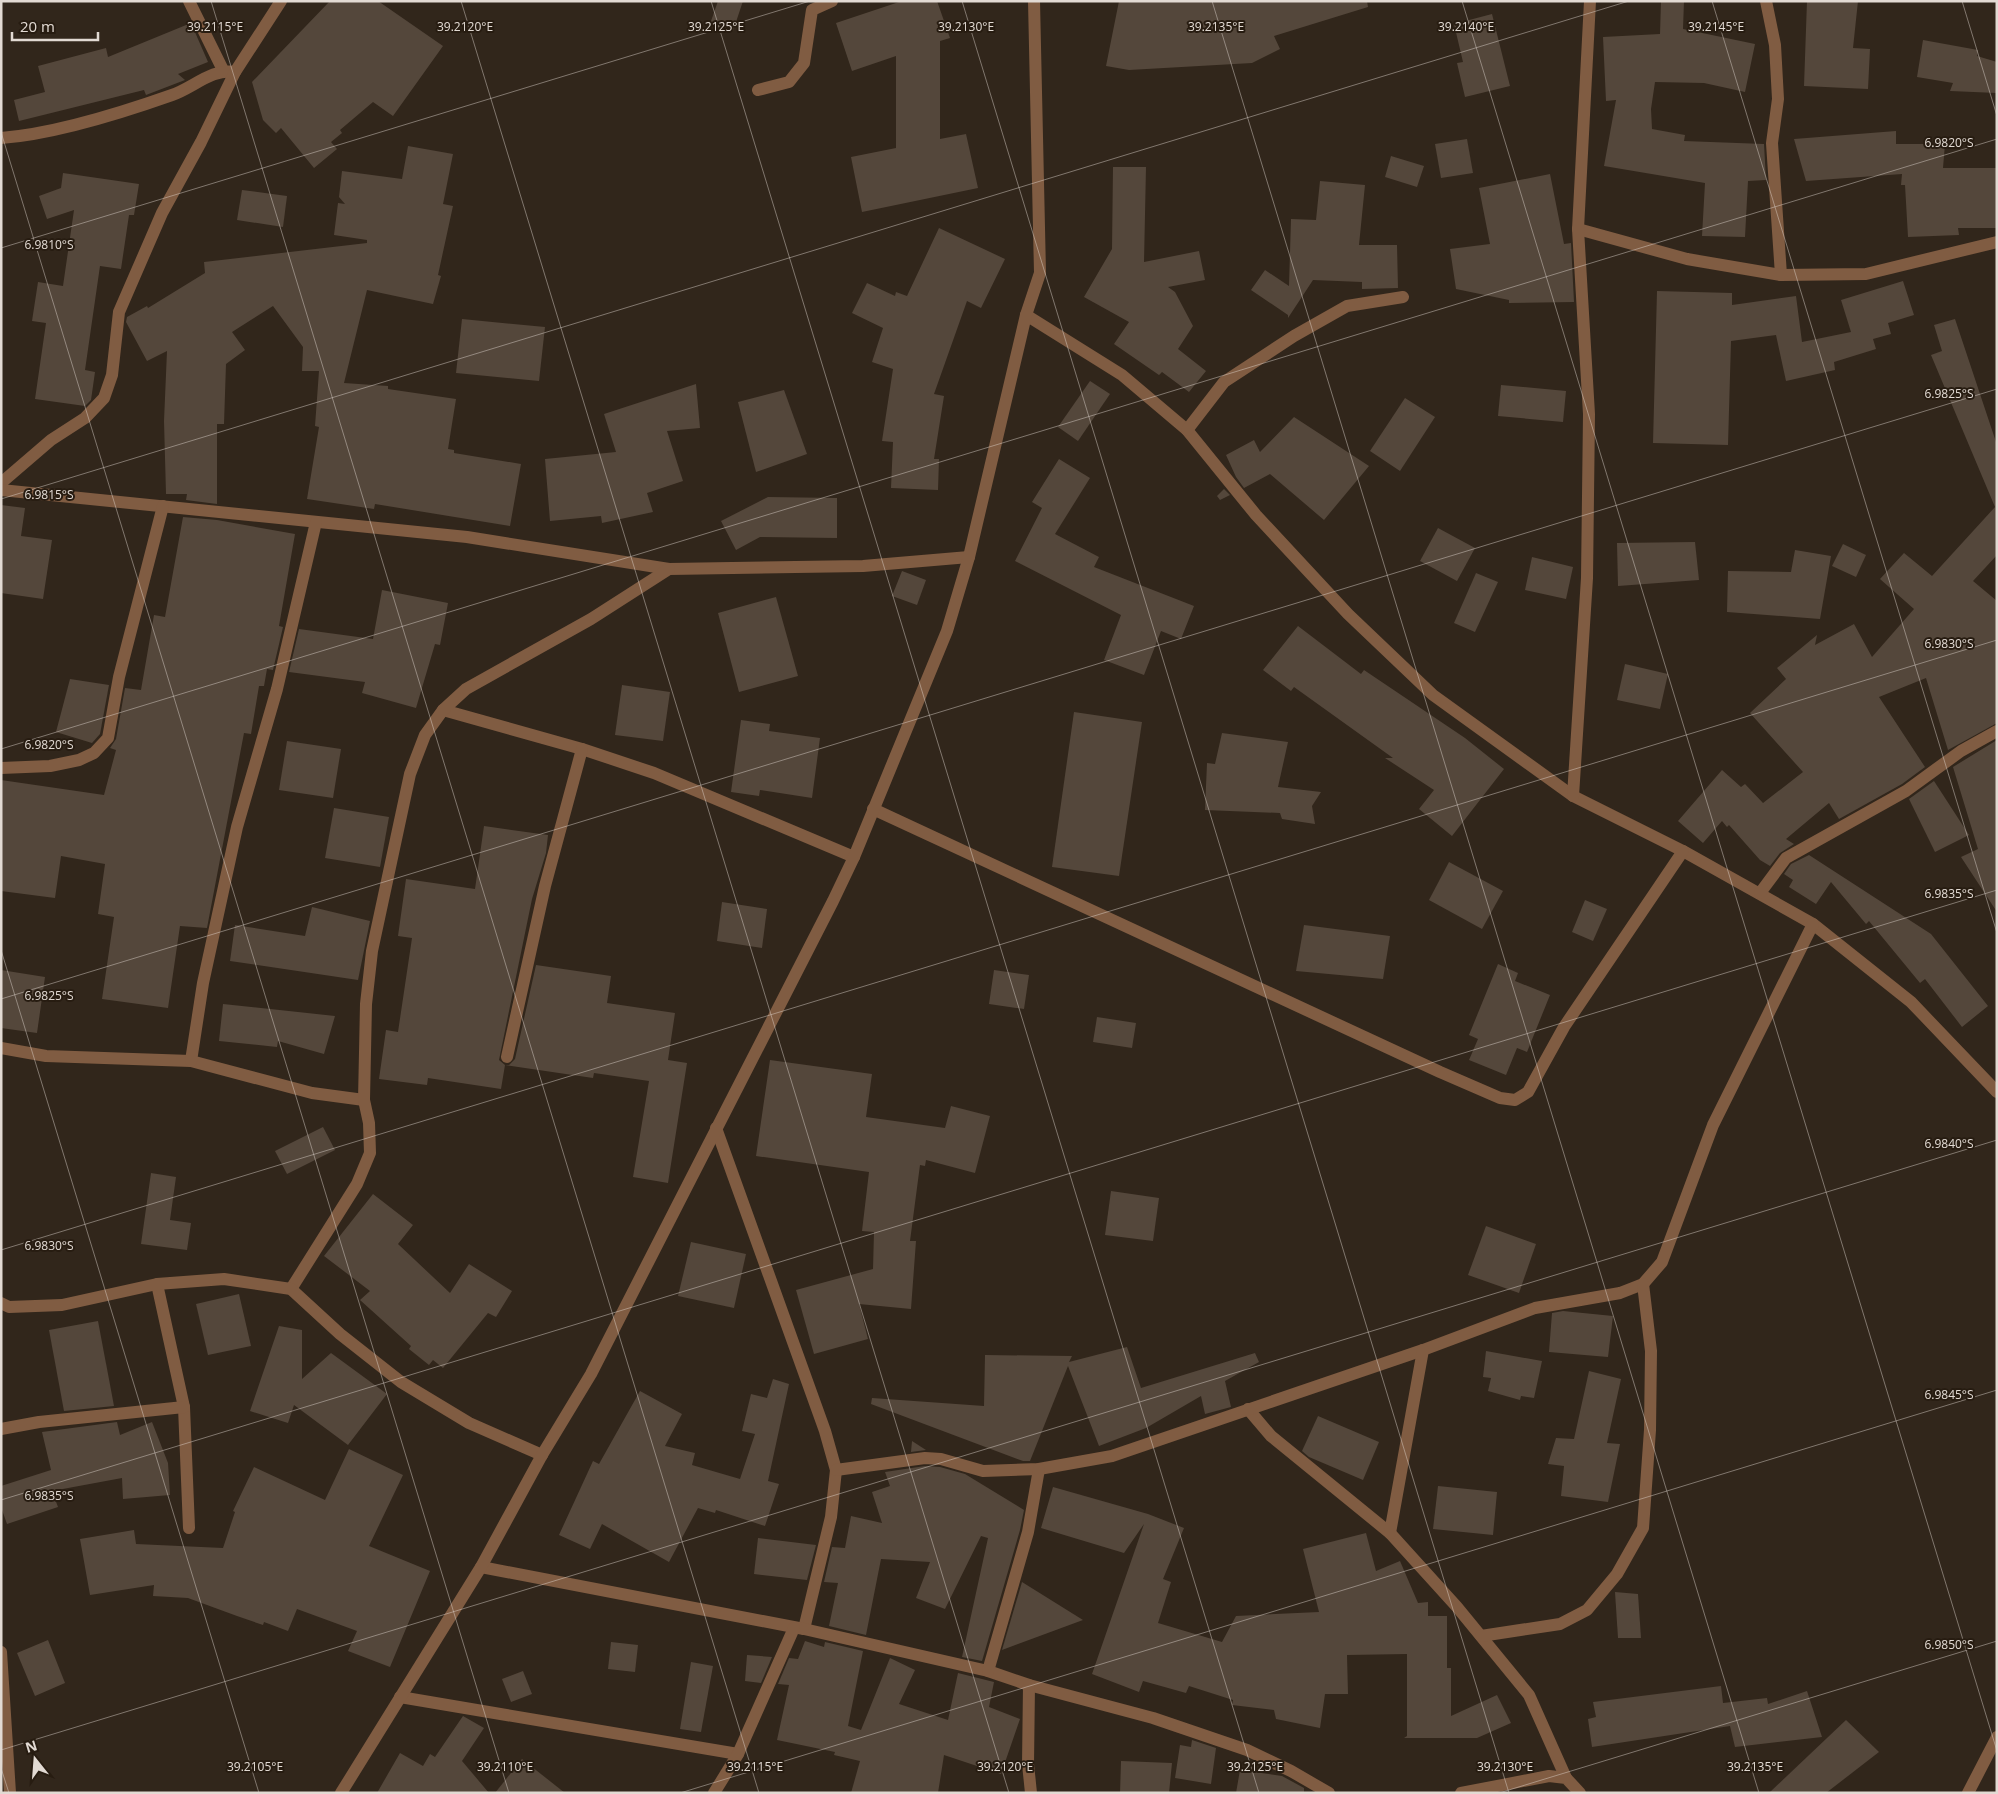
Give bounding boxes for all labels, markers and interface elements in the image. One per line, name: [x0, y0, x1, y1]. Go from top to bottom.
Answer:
scale bar: [12, 10, 99, 42]
text: 20 m: [20, 16, 55, 36]
text: 39.2115°E: [187, 18, 243, 35]
text: 39.2120°E: [437, 18, 493, 35]
text: 39.2125°E: [688, 18, 744, 35]
text: 39.2130°E: [938, 18, 994, 35]
text: 39.2135°E: [1188, 18, 1244, 35]
text: 39.2140°E: [1438, 18, 1494, 35]
text: 39.2145°E: [1688, 18, 1744, 35]
text: 6.9820°S: [1924, 134, 1974, 151]
text: 6.9810°S: [24, 236, 74, 253]
text: 6.9825°S: [1924, 385, 1974, 402]
text: 6.9815°S: [24, 486, 74, 503]
text: 6.9830°S: [1924, 635, 1974, 652]
text: 6.9820°S: [24, 736, 74, 753]
text: 6.9835°S: [1924, 885, 1974, 902]
text: 6.9825°S: [24, 987, 74, 1004]
text: 6.9840°S: [1924, 1135, 1974, 1152]
text: 6.9830°S: [24, 1237, 74, 1254]
text: 6.9845°S: [1924, 1386, 1974, 1403]
text: 6.9835°S: [24, 1487, 74, 1504]
text: 6.9850°S: [1924, 1636, 1974, 1653]
north arrow: [10, 1734, 60, 1784]
text: N: [23, 1735, 39, 1757]
text: 39.2105°E: [227, 1758, 283, 1775]
text: 39.2110°E: [477, 1758, 533, 1775]
text: 39.2115°E: [727, 1758, 783, 1775]
text: 39.2120°E: [977, 1758, 1033, 1775]
text: 39.2125°E: [1227, 1758, 1283, 1775]
text: 39.2130°E: [1477, 1758, 1533, 1775]
text: 39.2135°E: [1727, 1758, 1783, 1775]

